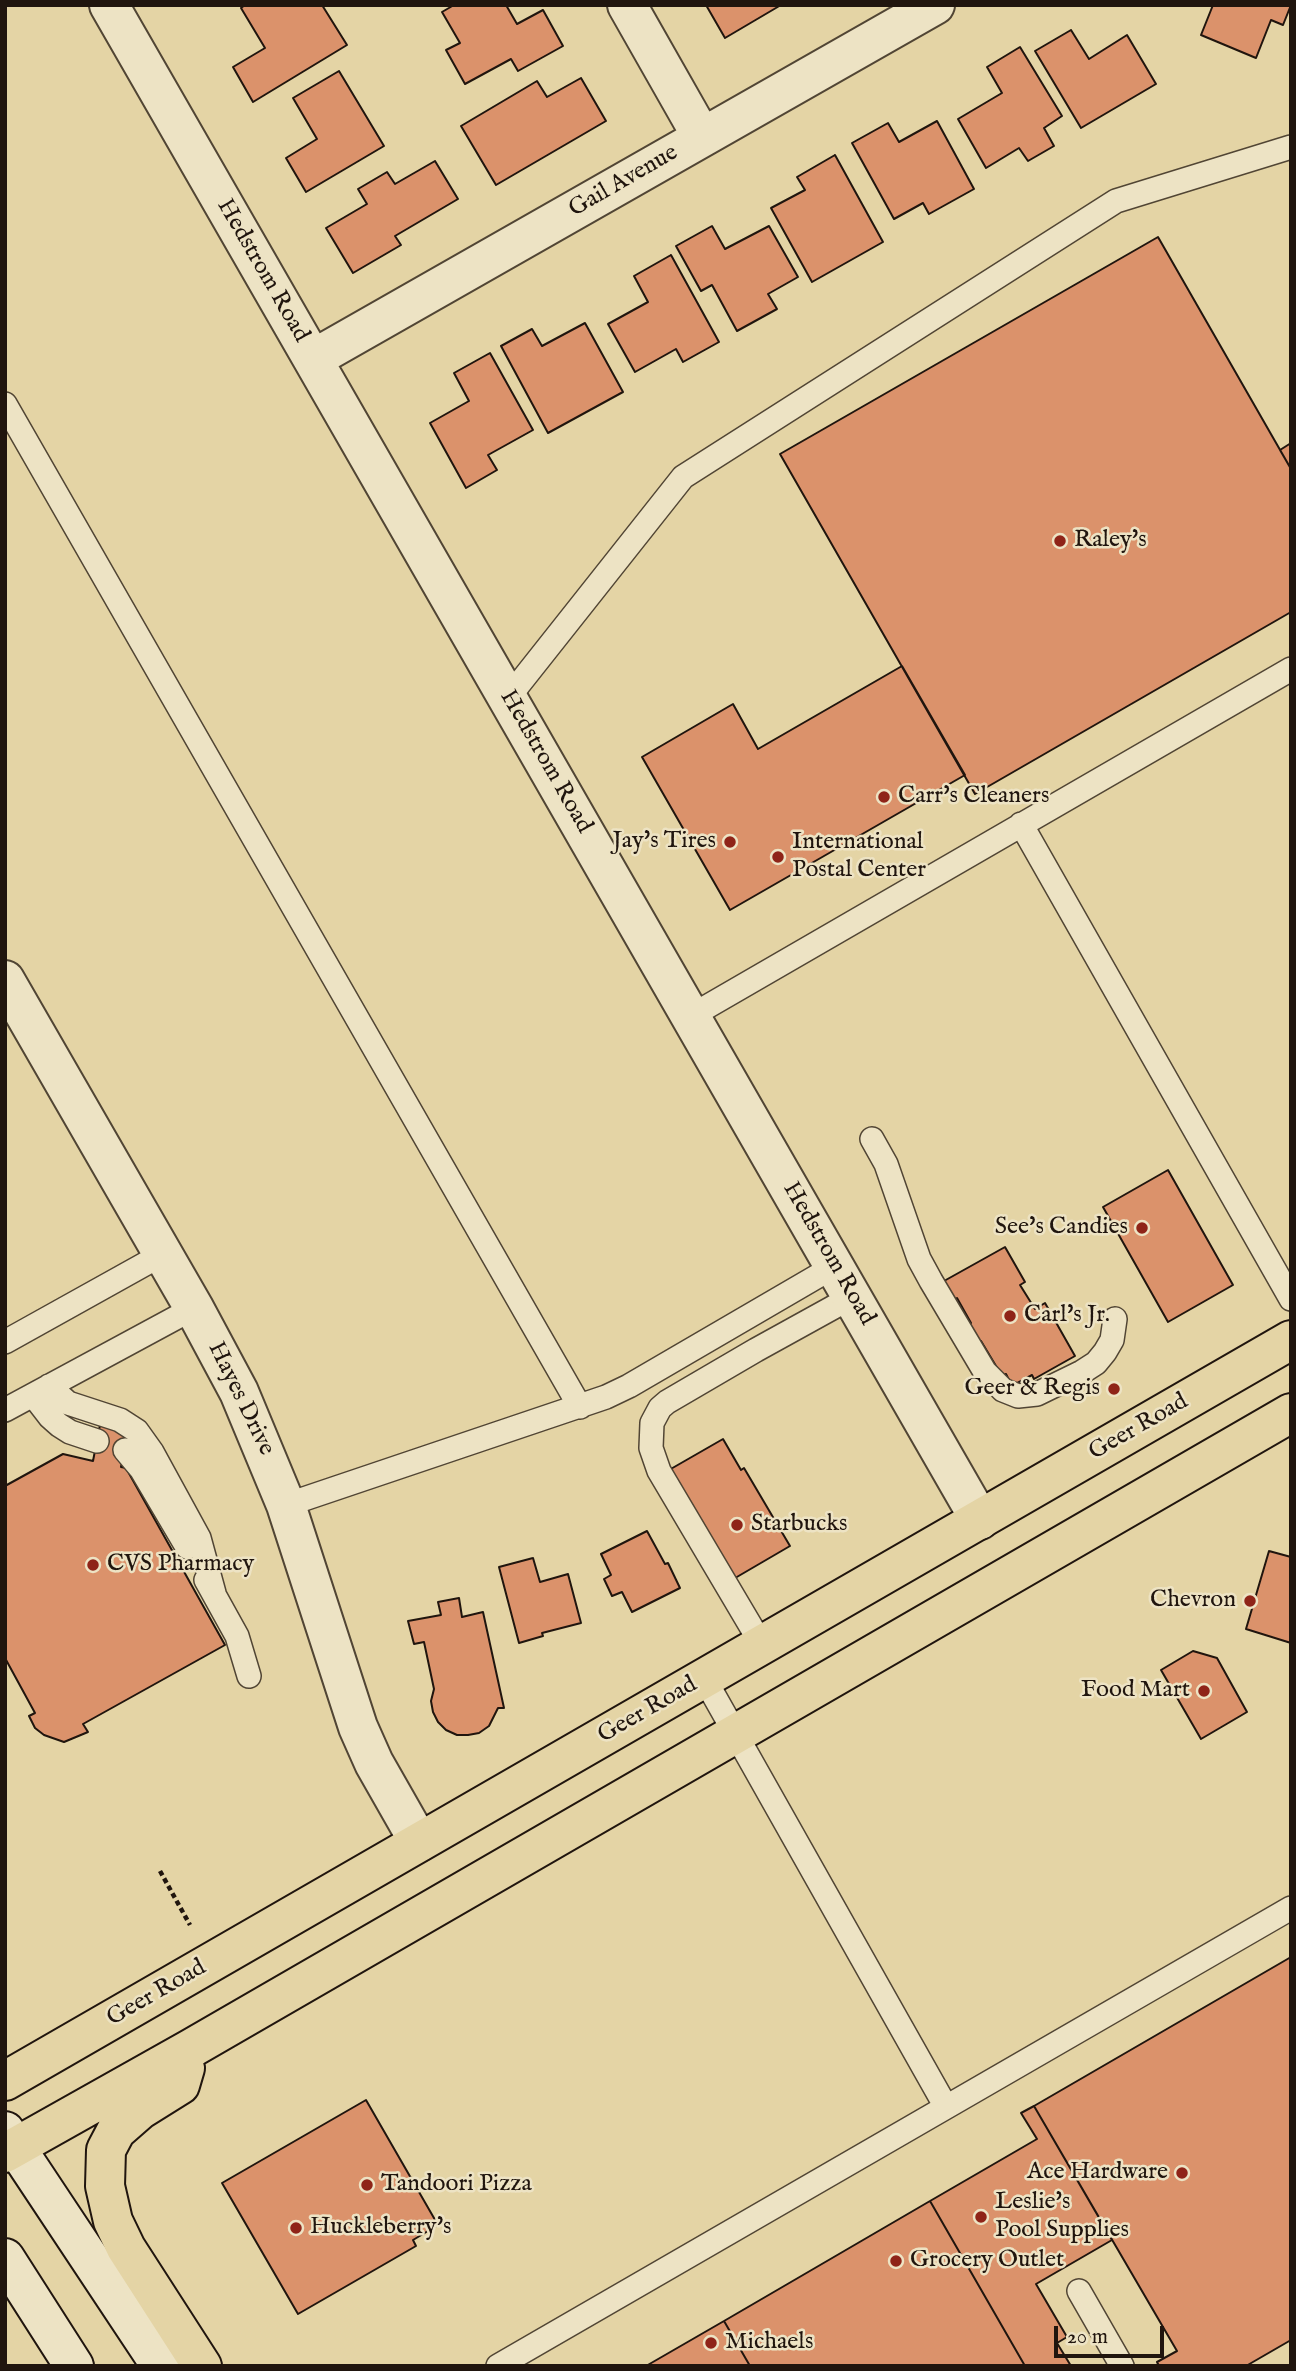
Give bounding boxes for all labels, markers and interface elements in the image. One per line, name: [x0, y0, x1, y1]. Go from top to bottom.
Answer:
street label: Gail Avenue: [564, 139, 684, 225]
street label: Hedstrom Road: [209, 194, 315, 348]
place label: Raley's: [1074, 527, 1147, 555]
marker: Raley's: [1052, 533, 1068, 549]
street label: Hedstrom Road: [492, 685, 598, 839]
place label: Carr's Cleaners: [898, 783, 1049, 811]
marker: Carr's Cleaners: [876, 789, 892, 805]
place label: Jay's Tires: [613, 828, 716, 856]
place label: International Postal Center: [792, 829, 926, 885]
marker: Jay's Tires: [722, 834, 738, 850]
marker: International Postal Center: [770, 849, 786, 865]
street label: Hedstrom Road: [775, 1177, 881, 1331]
place label: See's Candies: [995, 1214, 1128, 1242]
marker: See's Candies: [1134, 1220, 1150, 1236]
place label: Carl's Jr.: [1024, 1302, 1110, 1330]
marker: Carl's Jr.: [1002, 1308, 1018, 1324]
street label: Hayes Drive: [200, 1337, 280, 1461]
place label: Geer & Regis: [965, 1375, 1100, 1403]
marker: Geer & Regis: [1106, 1381, 1122, 1397]
street label: Geer Road: [1084, 1388, 1194, 1468]
place label: Starbucks: [751, 1511, 847, 1539]
marker: Starbucks: [729, 1517, 745, 1533]
place label: CVS Pharmacy: [107, 1551, 254, 1579]
marker: CVS Pharmacy: [85, 1557, 101, 1573]
place label: Chevron: [1150, 1587, 1236, 1615]
marker: Chevron: [1242, 1593, 1258, 1609]
street label: Geer Road: [593, 1671, 703, 1751]
place label: Food Mart: [1081, 1677, 1190, 1705]
marker: Food Mart: [1196, 1683, 1212, 1699]
street label: Geer Road: [102, 1954, 212, 2034]
place label: Ace Hardware: [1027, 2159, 1168, 2187]
marker: Ace Hardware: [1174, 2165, 1190, 2181]
place label: Tandoori Pizza: [381, 2171, 532, 2199]
marker: Tandoori Pizza: [359, 2177, 375, 2193]
place label: Leslie's Pool Supplies: [995, 2189, 1129, 2245]
marker: Leslie's Pool Supplies: [973, 2209, 989, 2225]
place label: Huckleberry's: [310, 2214, 452, 2242]
marker: Huckleberry's: [288, 2220, 304, 2236]
place label: Grocery Outlet: [910, 2247, 1064, 2275]
marker: Grocery Outlet: [888, 2253, 904, 2269]
scale bar: [1058, 2312, 1168, 2356]
text: 20 m: [1067, 2324, 1108, 2351]
place label: Michaels: [725, 2329, 813, 2357]
marker: Michaels: [703, 2335, 719, 2351]

